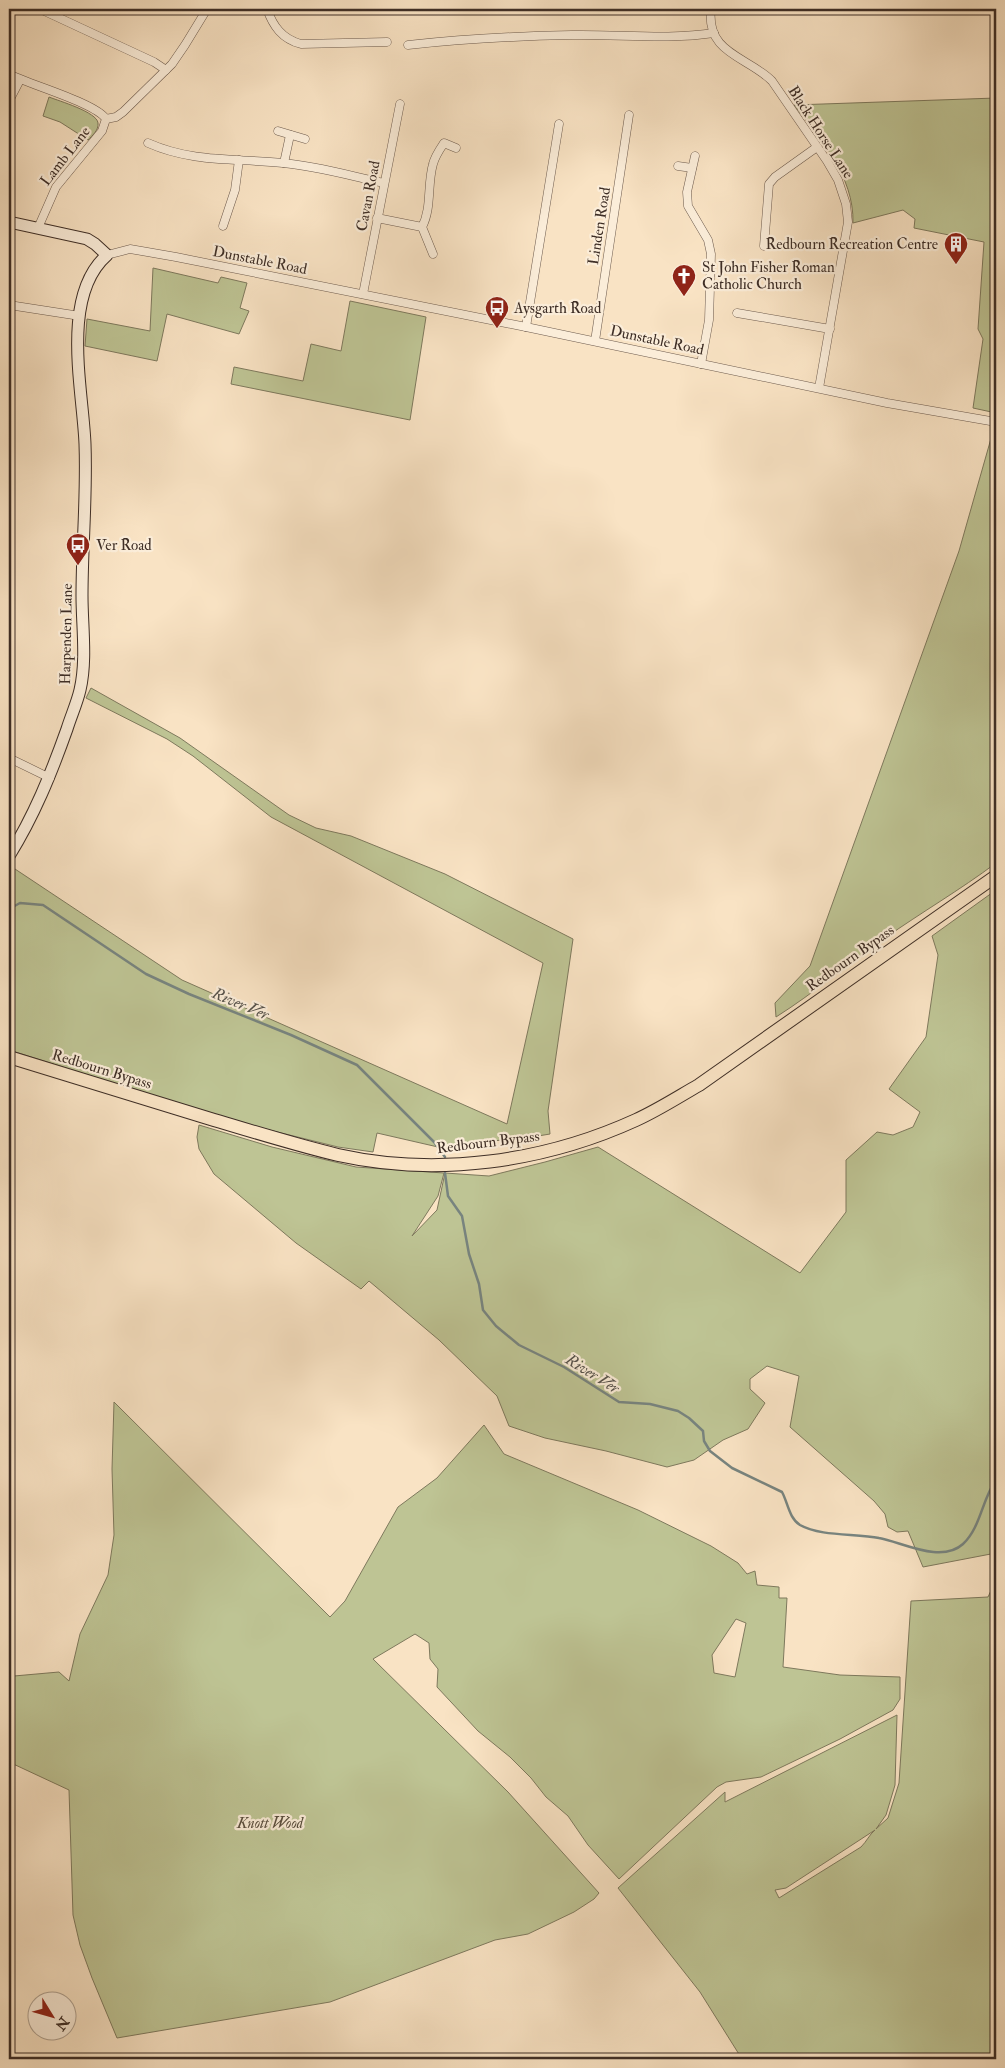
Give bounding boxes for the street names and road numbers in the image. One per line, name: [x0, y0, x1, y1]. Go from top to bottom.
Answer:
street label: Black Horse Lane: [784, 82, 858, 182]
street label: Lamb Lane: [36, 123, 94, 190]
street label: Cavan Road: [352, 159, 385, 233]
street label: Linden Road: [584, 185, 615, 266]
street label: Dunstable Road: [211, 242, 309, 279]
street label: Dunstable Road: [608, 321, 706, 360]
street label: Harpenden Lane: [56, 583, 78, 685]
street label: Redbourn Bypass: [802, 921, 899, 997]
street label: Redbourn Bypass: [49, 1045, 154, 1095]
street label: Redbourn Bypass: [436, 1127, 541, 1159]

